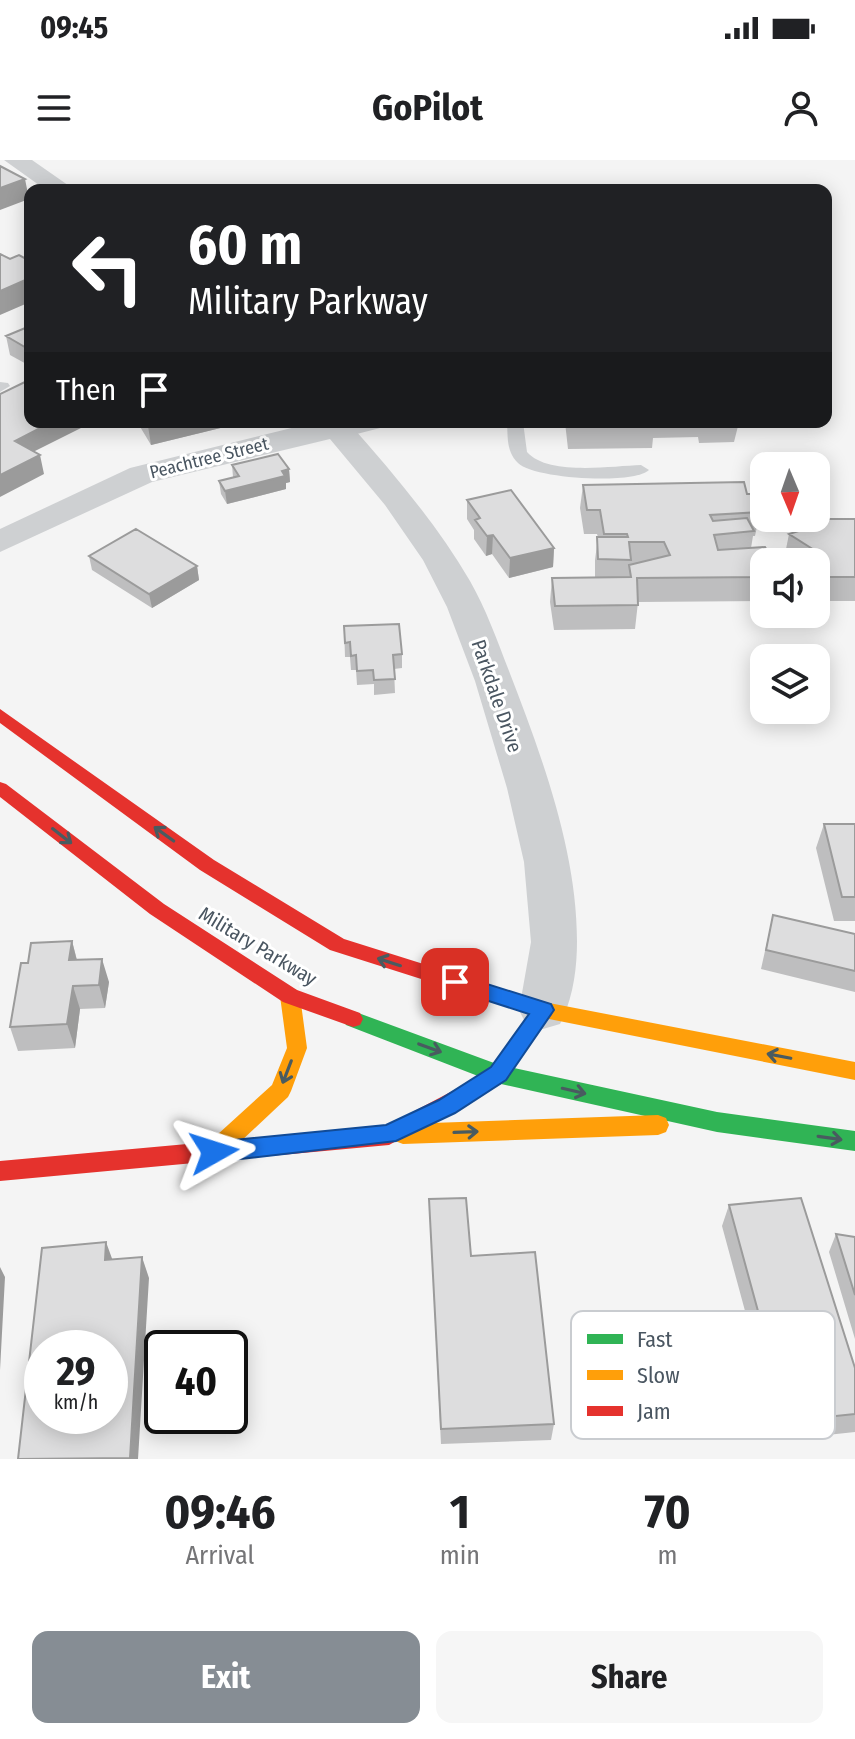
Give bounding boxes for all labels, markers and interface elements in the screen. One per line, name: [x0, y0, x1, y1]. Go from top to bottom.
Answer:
text: 09:45: [40, 10, 108, 46]
icon: menu: [32, 86, 76, 130]
text: GoPilot: [372, 86, 483, 130]
icon: person: [779, 86, 823, 130]
text: 60 m: [188, 212, 302, 279]
icon: left: [56, 216, 160, 320]
text: Military Parkway: [188, 280, 428, 324]
icon: arrive: [132, 368, 176, 412]
text: Then: [56, 372, 116, 408]
street label: Peachtree Street: [147, 433, 271, 483]
north arrow: [750, 452, 830, 532]
map controls: [750, 452, 830, 724]
button: sound: [750, 548, 830, 628]
street label: Parkdale Drive: [466, 636, 528, 756]
button: layers: [750, 644, 830, 724]
one-way arrow: [154, 826, 175, 843]
one-way arrow: [51, 827, 72, 845]
street label: Military Parkway: [195, 901, 321, 991]
pin: [421, 948, 489, 1016]
one-way arrow: [376, 953, 401, 968]
icon: arrive: [433, 960, 477, 1004]
one-way arrow: [417, 1042, 441, 1056]
one-way arrow: [767, 1048, 792, 1063]
one-way arrow: [279, 1059, 293, 1084]
one-way arrow: [561, 1084, 587, 1099]
position arrow: [172, 1110, 256, 1194]
one-way arrow: [452, 1125, 479, 1140]
one-way arrow: [817, 1131, 842, 1146]
legend: [571, 1311, 835, 1439]
text: Fast: [637, 1326, 673, 1353]
speed limit sign: 40: [144, 1330, 248, 1434]
text: 29: [56, 1348, 95, 1396]
text: Slow: [637, 1362, 680, 1389]
text: km/h: [54, 1390, 98, 1414]
text: Jam: [637, 1398, 671, 1425]
text: 09:46: [164, 1483, 276, 1541]
text: 1: [450, 1483, 470, 1541]
text: 70: [644, 1483, 691, 1541]
text: Arrival: [185, 1540, 254, 1571]
text: min: [440, 1540, 480, 1571]
text: m: [658, 1540, 678, 1571]
button: Exit: [32, 1631, 420, 1723]
button: Share: [436, 1631, 823, 1723]

